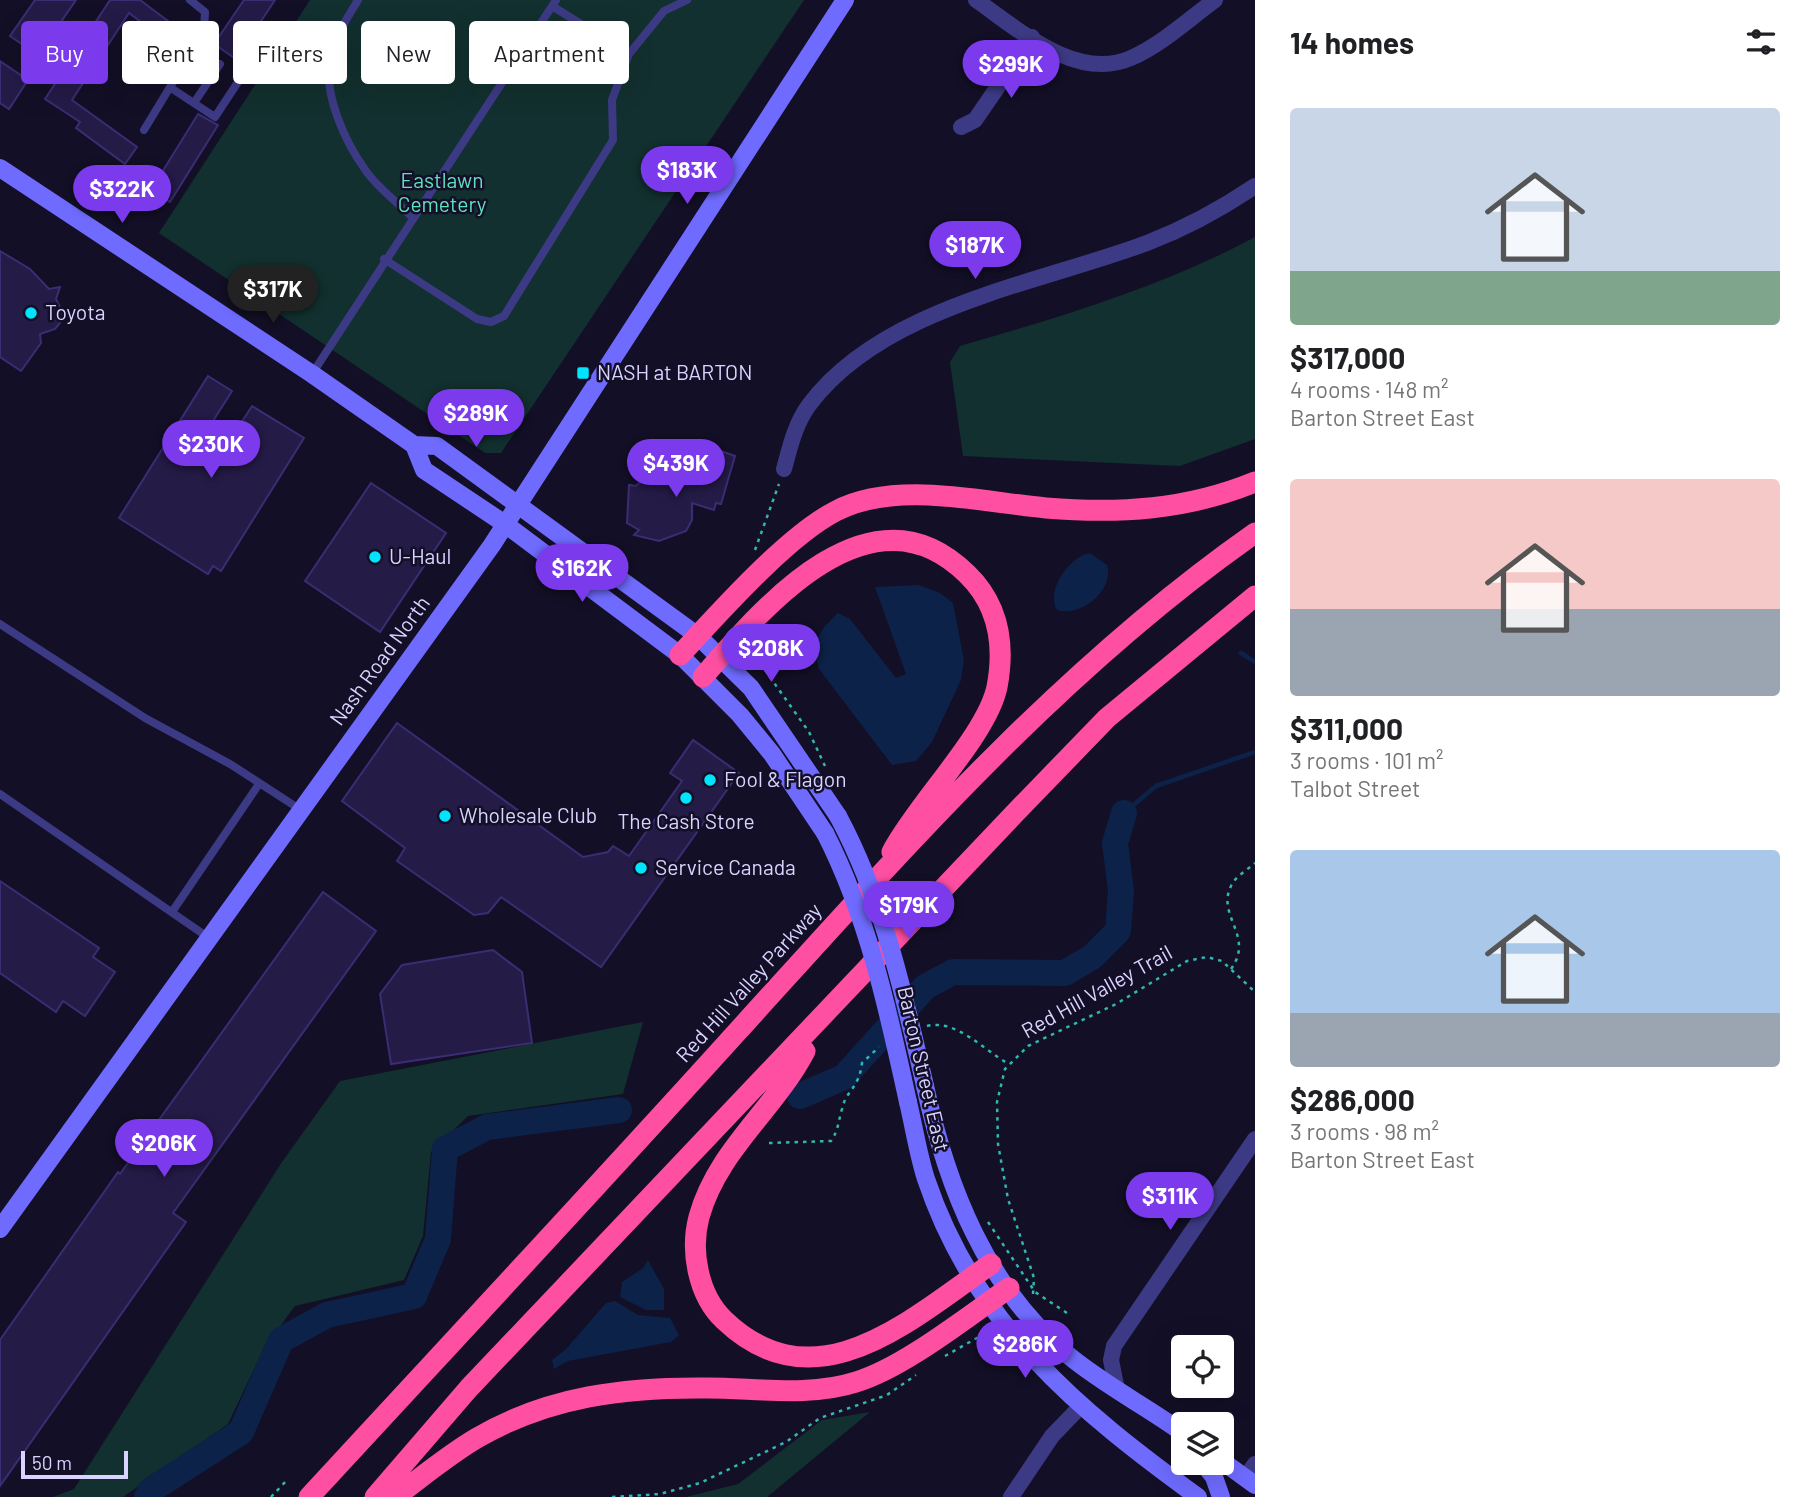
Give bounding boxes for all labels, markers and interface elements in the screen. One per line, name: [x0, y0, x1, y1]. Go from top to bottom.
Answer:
chip: Buy: [21, 21, 108, 84]
chip: Rent: [122, 21, 219, 84]
chip: Filters: [233, 21, 347, 84]
chip: New: [361, 21, 455, 84]
chip: Apartment: [469, 21, 629, 84]
icon: filters: [1742, 23, 1780, 61]
text: 14 homes: [1290, 24, 1414, 60]
pin: $299K: [962, 41, 1060, 100]
text: $299K: [979, 49, 1043, 77]
pin: $183K: [638, 146, 736, 206]
icon: home: [1472, 154, 1598, 280]
text: $183K: [657, 155, 717, 183]
pin: $322K: [73, 166, 171, 225]
park label: Eastlawn Cemetery: [398, 167, 487, 216]
text: $322K: [89, 174, 155, 202]
pin: $187K: [926, 222, 1024, 281]
text: $187K: [945, 230, 1005, 258]
pin: $317K: [224, 266, 322, 325]
text: $317K: [243, 274, 303, 302]
place label: Toyota: [45, 299, 106, 324]
marker: Toyota: [23, 305, 39, 321]
text: $317,000: [1290, 339, 1405, 375]
place label: NASH at BARTON: [597, 359, 752, 384]
marker: NASH at BARTON: [575, 365, 591, 381]
text: 4 rooms · 148 m²: [1290, 375, 1449, 403]
pin: $289K: [427, 390, 525, 449]
text: $289K: [443, 398, 509, 426]
text: Barton Street East: [1290, 403, 1475, 431]
pin: $230K: [162, 420, 260, 480]
text: $230K: [178, 429, 244, 457]
pin: $439K: [627, 440, 725, 499]
text: $439K: [643, 448, 709, 476]
icon: home: [1472, 525, 1598, 651]
place label: U-Haul: [389, 543, 451, 568]
pin: $162K: [533, 544, 631, 604]
marker: U-Haul: [367, 549, 383, 565]
text: $162K: [552, 553, 612, 581]
street label: Nash Road North: [323, 591, 434, 730]
pin: $208K: [722, 624, 820, 684]
text: $208K: [738, 633, 804, 661]
text: $311,000: [1290, 710, 1403, 746]
text: 3 rooms · 101 m²: [1290, 746, 1443, 774]
place label: Fool & Flagon: [724, 766, 847, 791]
marker: Fool & Flagon: [702, 772, 718, 788]
text: Talbot Street: [1290, 774, 1420, 802]
marker: The Cash Store: [678, 790, 694, 806]
place label: Wholesale Club: [459, 802, 597, 827]
marker: Wholesale Club: [437, 808, 453, 824]
place label: The Cash Store: [617, 808, 755, 833]
place label: Service Canada: [655, 854, 796, 879]
marker: Service Canada: [633, 860, 649, 876]
pin: $179K: [860, 881, 958, 941]
text: $179K: [879, 890, 939, 918]
icon: home: [1472, 896, 1598, 1022]
street label: Red Hill Valley Parkway: [670, 897, 826, 1067]
street label: Red Hill Valley Trail: [1017, 939, 1176, 1042]
street label: Barton Street East: [893, 984, 956, 1154]
text: $286,000: [1290, 1081, 1415, 1117]
text: 3 rooms · 98 m²: [1290, 1117, 1439, 1145]
pin: $206K: [115, 1120, 213, 1179]
text: $206K: [131, 1128, 197, 1156]
text: Barton Street East: [1290, 1145, 1475, 1173]
pin: $311K: [1121, 1172, 1219, 1232]
text: $311K: [1142, 1181, 1198, 1209]
pin: $286K: [976, 1320, 1074, 1380]
text: $286K: [992, 1329, 1058, 1357]
map controls: [1171, 1335, 1234, 1475]
button: locate: [1171, 1335, 1234, 1398]
button: layers: [1171, 1412, 1234, 1475]
scale bar: [21, 1448, 128, 1480]
text: 50 m: [32, 1451, 72, 1474]

